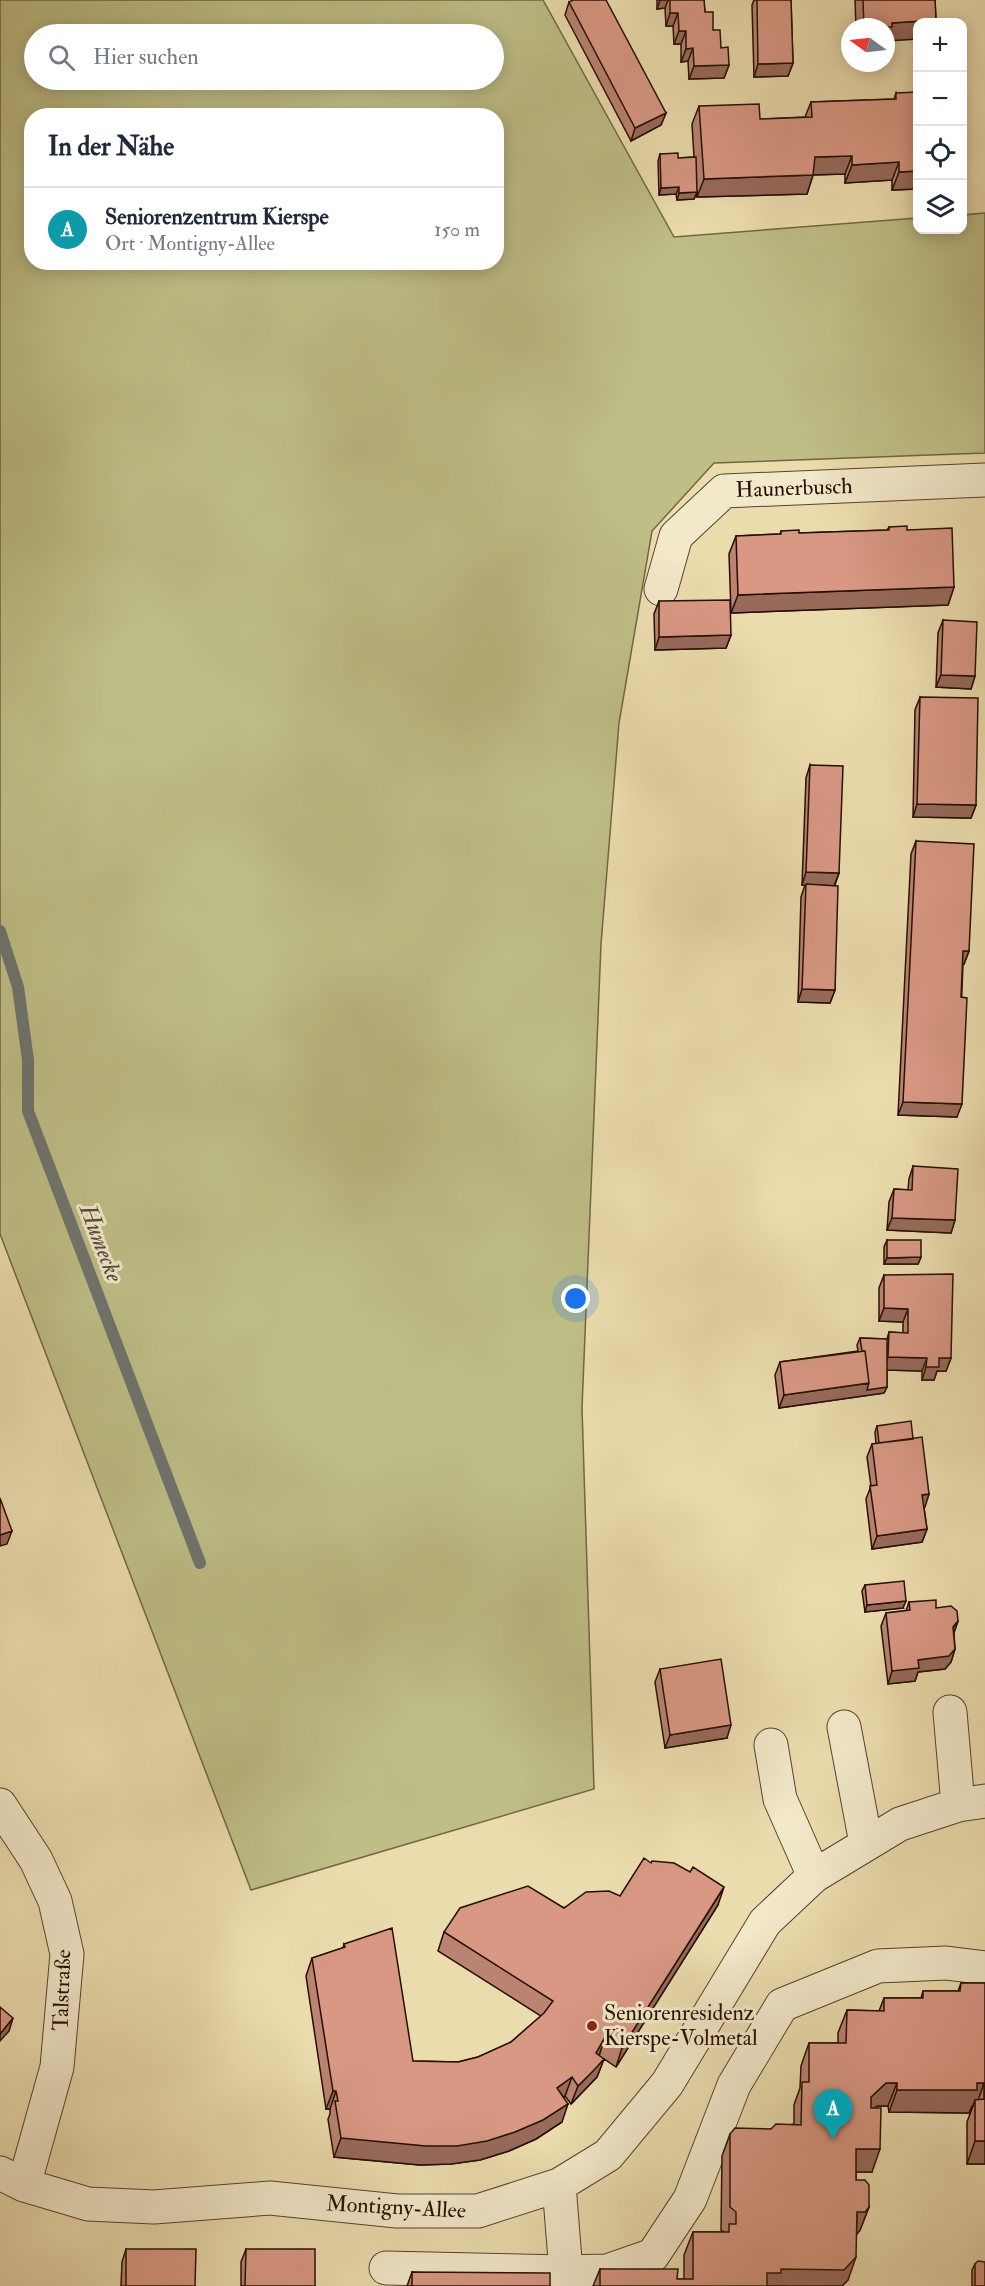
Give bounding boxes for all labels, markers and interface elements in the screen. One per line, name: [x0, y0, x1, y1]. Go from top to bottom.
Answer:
north arrow: [841, 18, 895, 72]
map controls: [913, 18, 967, 234]
button: +: [913, 18, 967, 72]
search box: [24, 24, 504, 90]
icon: search: [45, 41, 78, 74]
text: Hier suchen: [93, 43, 199, 71]
button: −: [913, 72, 967, 126]
button: locate: [913, 126, 967, 180]
text: In der Nähe: [48, 131, 174, 163]
button: layers: [913, 180, 967, 234]
text: Seniorenzentrum Kierspe: [105, 203, 329, 231]
text: A: [61, 217, 74, 242]
text: 150 m: [434, 217, 480, 242]
text: Ort · Montigny-Allee: [105, 231, 275, 256]
street label: Haunerbusch: [735, 472, 854, 504]
water label: Humecke: [72, 1199, 130, 1287]
your location: [561, 1284, 590, 1313]
street label: Talstraße: [47, 1949, 77, 2031]
place label: Seniorenresidenz Kierspe-Volmetal: [604, 1999, 758, 2053]
marker: Seniorenresidenz Kierspe-Volmetal: [585, 2019, 599, 2033]
pin: A: [814, 2090, 852, 2139]
street label: Montigny-Allee: [325, 2189, 467, 2225]

